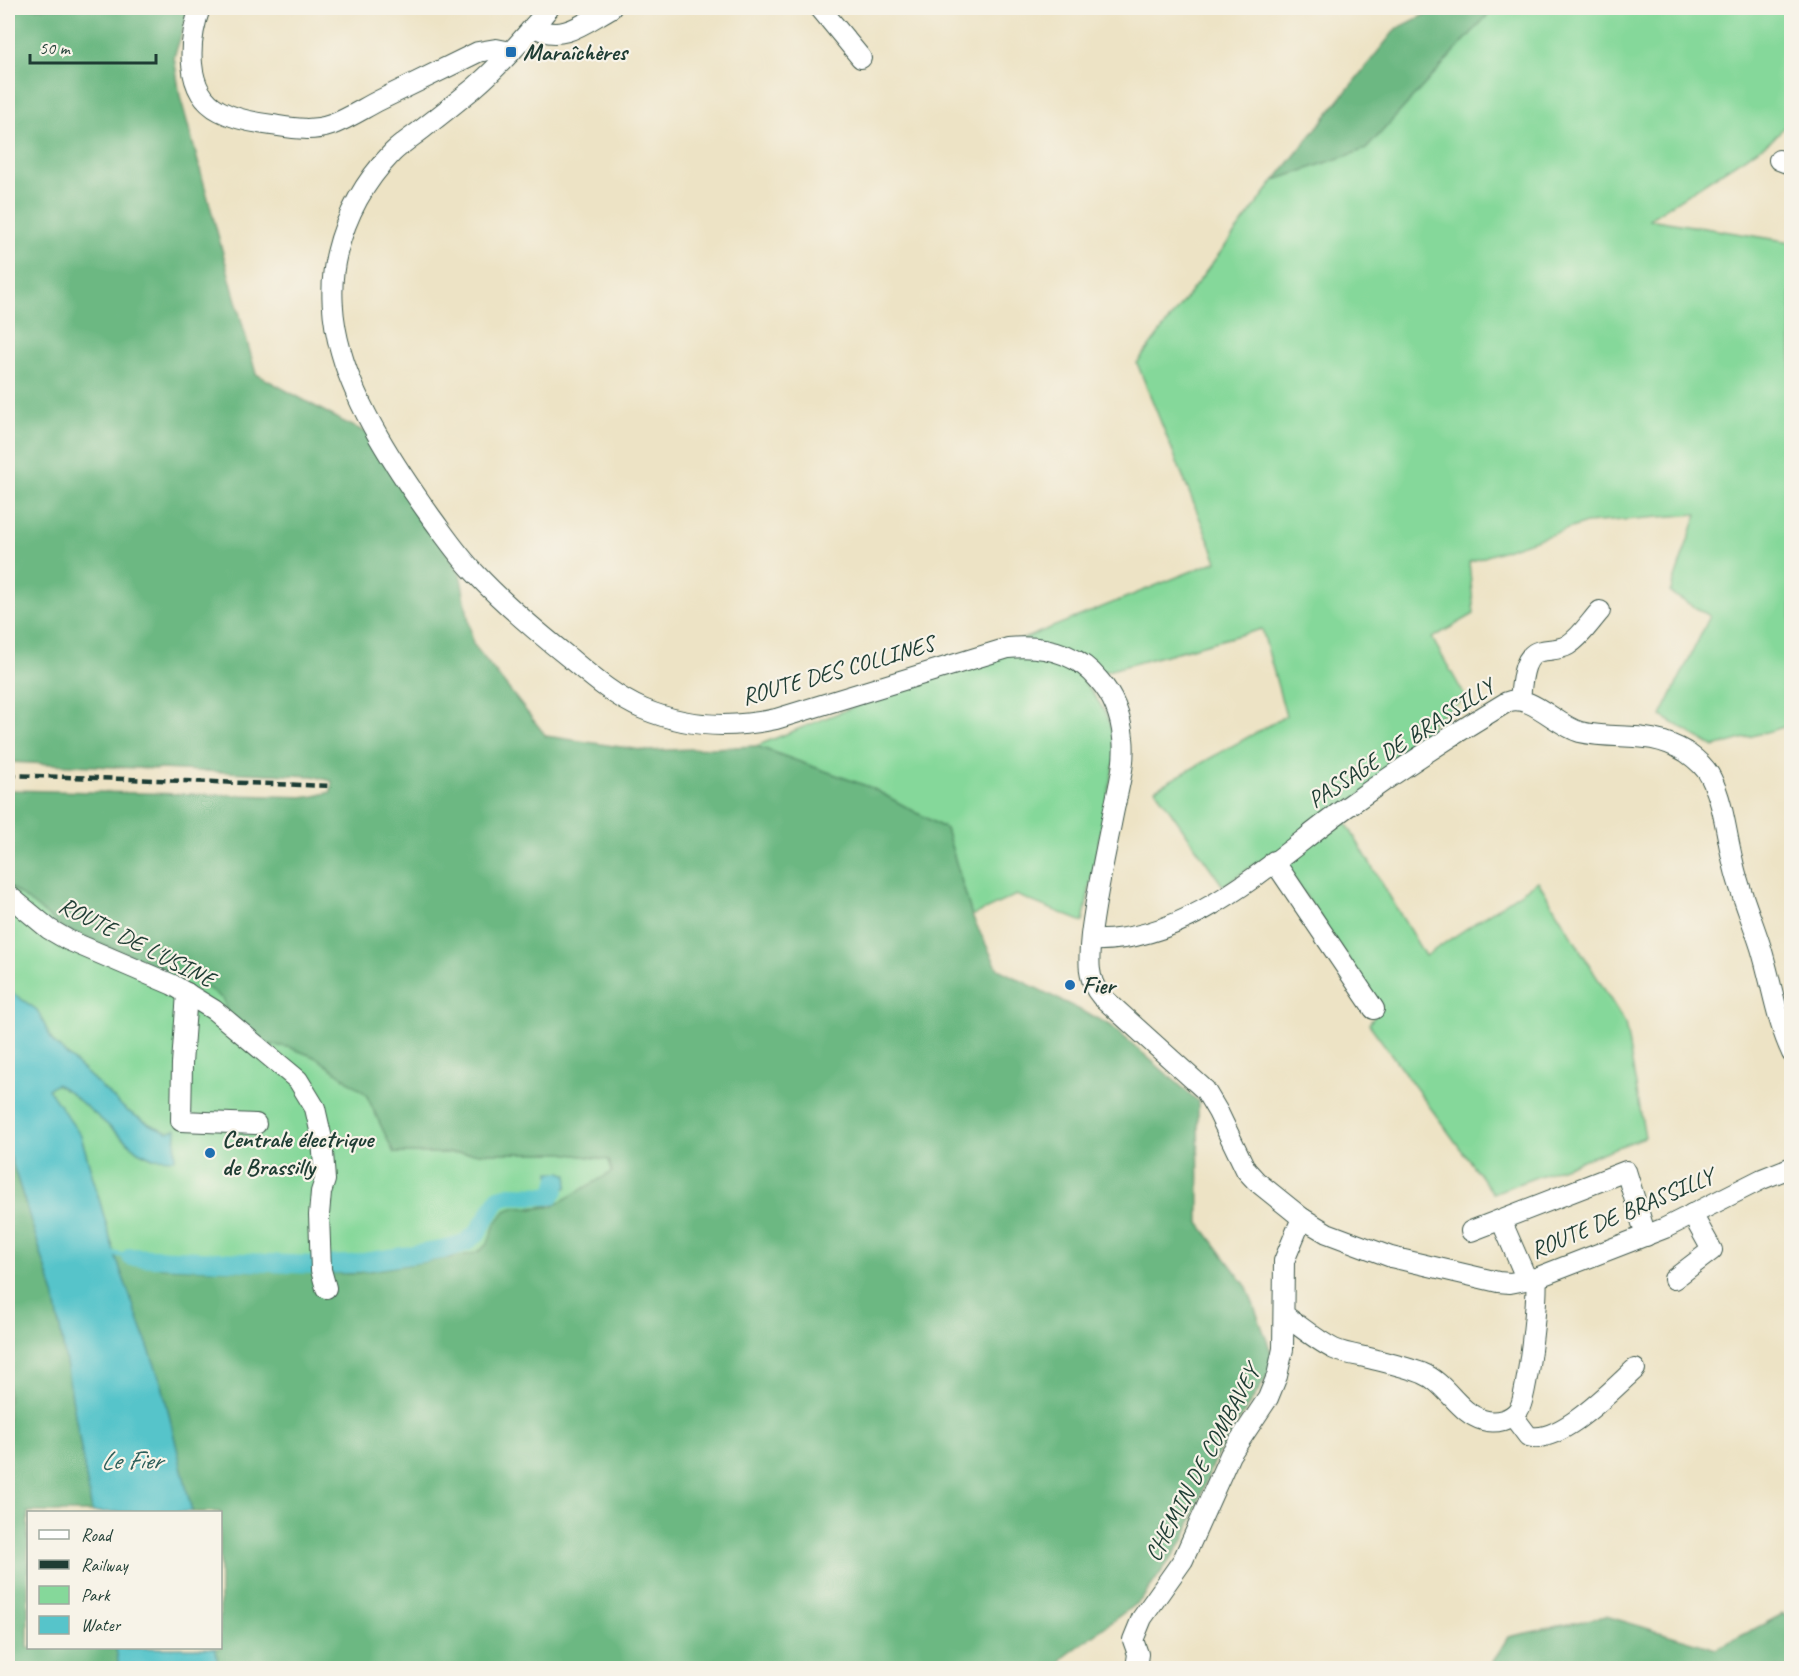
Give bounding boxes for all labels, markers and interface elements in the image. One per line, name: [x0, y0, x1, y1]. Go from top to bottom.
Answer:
scale bar: [30, 27, 156, 65]
text: 50 m: [39, 37, 72, 59]
place label: Maraîchères: [523, 37, 629, 67]
marker: Maraîchères: [504, 45, 518, 59]
street label: ROUTE DES COLLINES: [738, 627, 941, 712]
street label: PASSAGE DE BRASSILLY: [1302, 670, 1502, 815]
street label: ROUTE DE L'USINE: [54, 890, 223, 995]
place label: Fier: [1082, 970, 1117, 1000]
marker: Fier: [1063, 978, 1077, 992]
place label: Centrale électrique de Brassilly: [222, 1124, 375, 1182]
marker: Centrale électrique de Brassilly: [203, 1146, 217, 1160]
street label: ROUTE DE BRASSILLY: [1526, 1159, 1723, 1265]
street label: CHEMIN DE COMBAVEY: [1138, 1355, 1269, 1566]
water label: Le Fier: [101, 1444, 166, 1477]
legend: [27, 1511, 222, 1649]
text: Road: [81, 1524, 114, 1546]
text: Railway: [81, 1554, 129, 1576]
text: Park: [81, 1584, 111, 1606]
text: Water: [81, 1614, 122, 1636]

